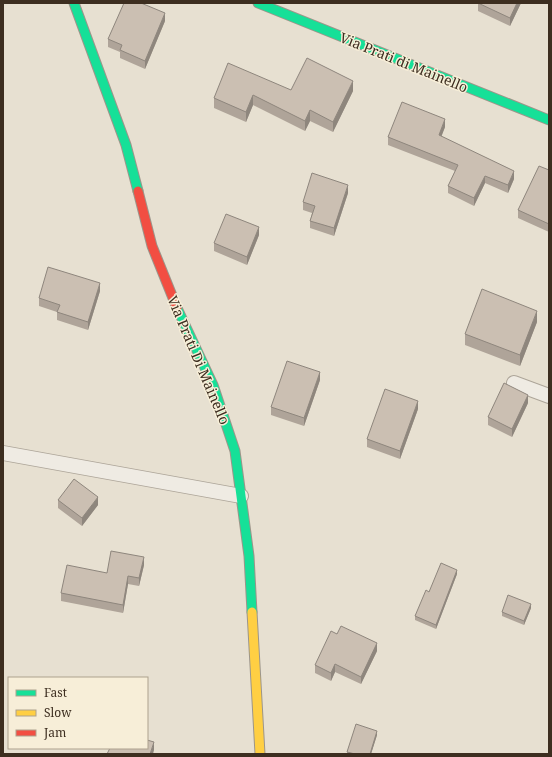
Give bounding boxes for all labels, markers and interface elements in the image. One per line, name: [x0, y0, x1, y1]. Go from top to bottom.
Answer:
street label: Via Prati di Mainello: [337, 28, 471, 96]
street label: Via Prati Di Mainello: [163, 293, 235, 427]
legend: [8, 677, 148, 749]
text: Fast: [44, 684, 67, 701]
text: Slow: [44, 704, 72, 721]
text: Jam: [43, 724, 66, 741]

